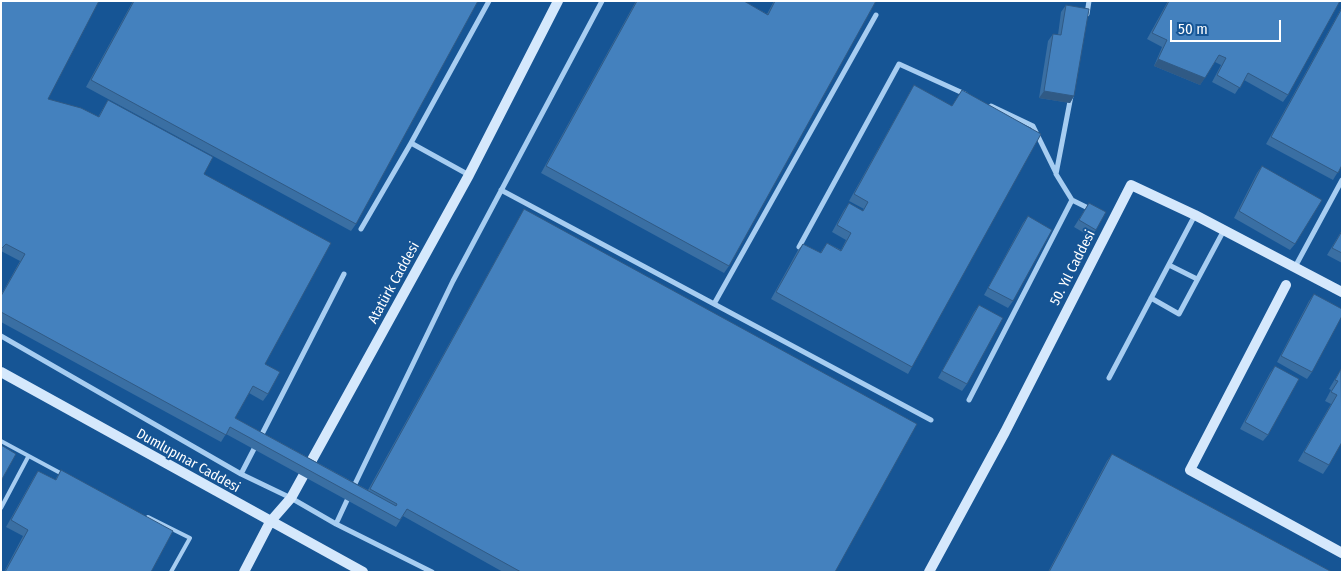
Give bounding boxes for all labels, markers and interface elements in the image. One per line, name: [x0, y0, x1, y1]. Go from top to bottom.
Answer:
scale bar: [1173, 10, 1284, 42]
text: 50 m: [1178, 20, 1208, 38]
street label: 50. Yıl Caddesi: [1047, 228, 1099, 308]
street label: Atatürk Caddesi: [365, 239, 423, 327]
street label: Dumlupınar Caddesi: [133, 426, 243, 496]

